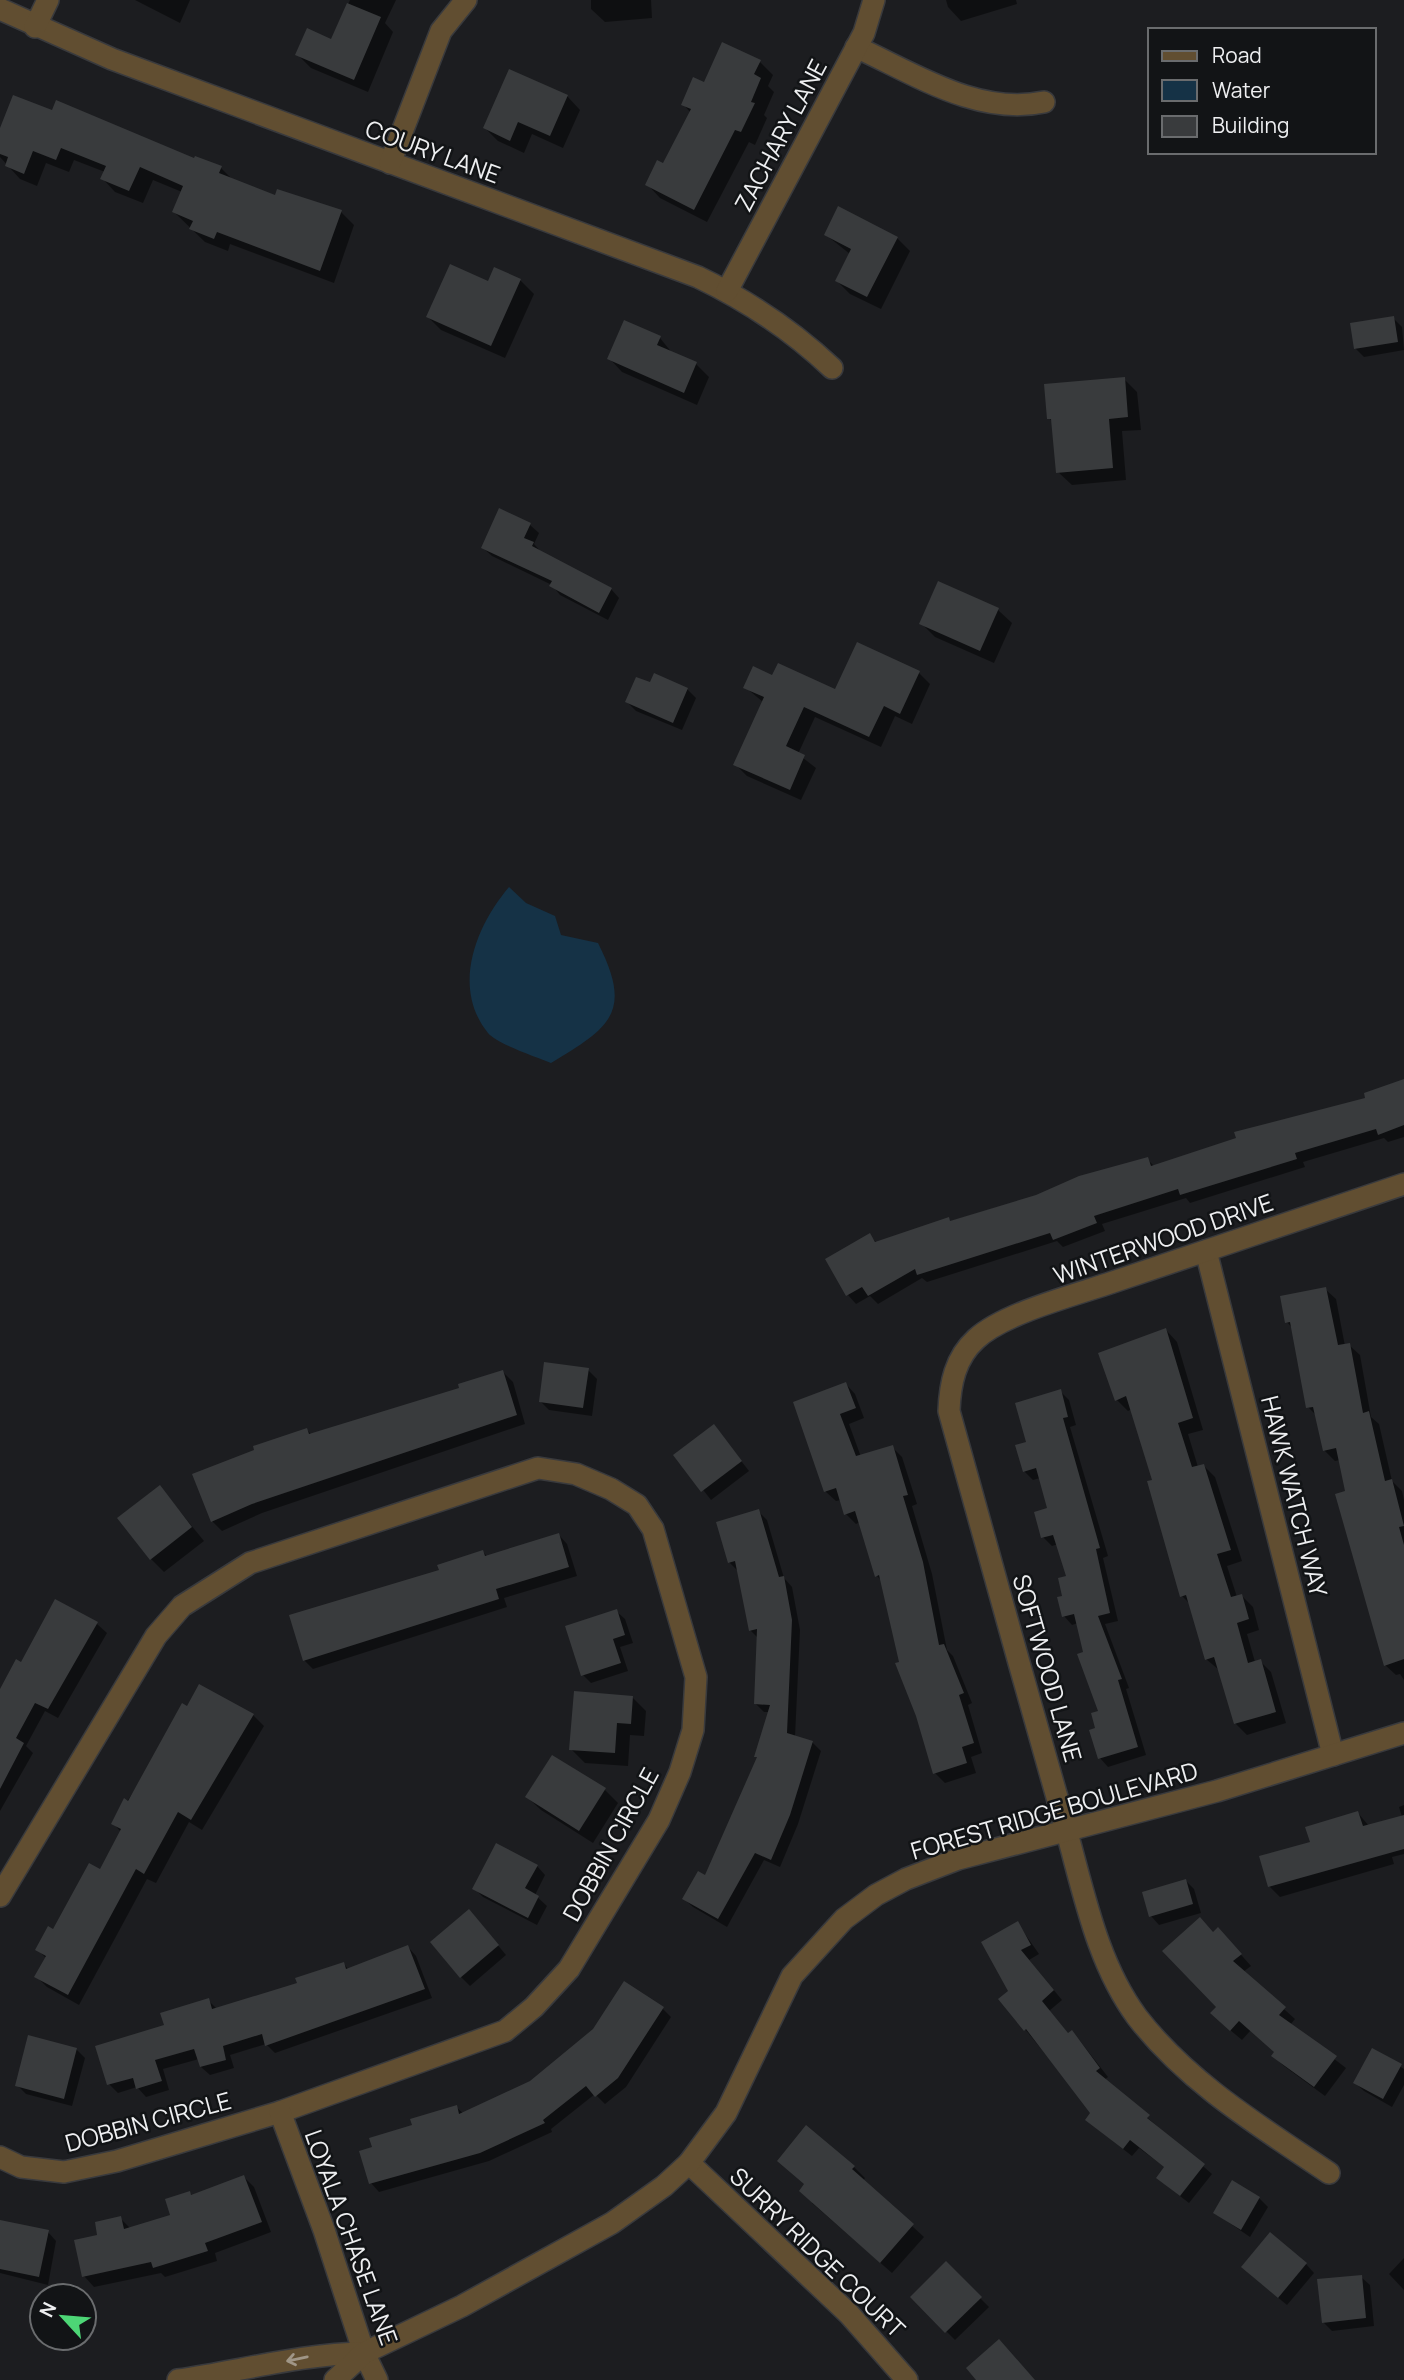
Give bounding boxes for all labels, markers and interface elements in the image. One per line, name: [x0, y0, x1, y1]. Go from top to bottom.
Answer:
legend: [1148, 28, 1376, 154]
text: Road: [1212, 41, 1262, 69]
street label: ZACHARY LANE: [726, 53, 834, 217]
text: Water: [1212, 76, 1271, 104]
street label: COURY LANE: [361, 111, 505, 191]
text: Building: [1212, 111, 1289, 139]
street label: WINTERWOOD DRIVE: [1049, 1185, 1277, 1291]
street label: HAWK WATCH WAY: [1254, 1392, 1336, 1601]
street label: SOFTWOOD LANE: [1005, 1570, 1091, 1766]
street label: FOREST RIDGE BOULEVARD: [907, 1753, 1201, 1867]
street label: DOBBIN CIRCLE: [554, 1761, 666, 1927]
street label: DOBBIN CIRCLE: [61, 2083, 235, 2159]
street label: LOYALA CHASE LANE: [298, 2125, 406, 2349]
street label: SURRY RIDGE COURT: [723, 2160, 913, 2345]
north arrow: [28, 2282, 98, 2352]
text: N: [33, 2298, 62, 2321]
one-way arrow: [286, 2353, 309, 2366]

